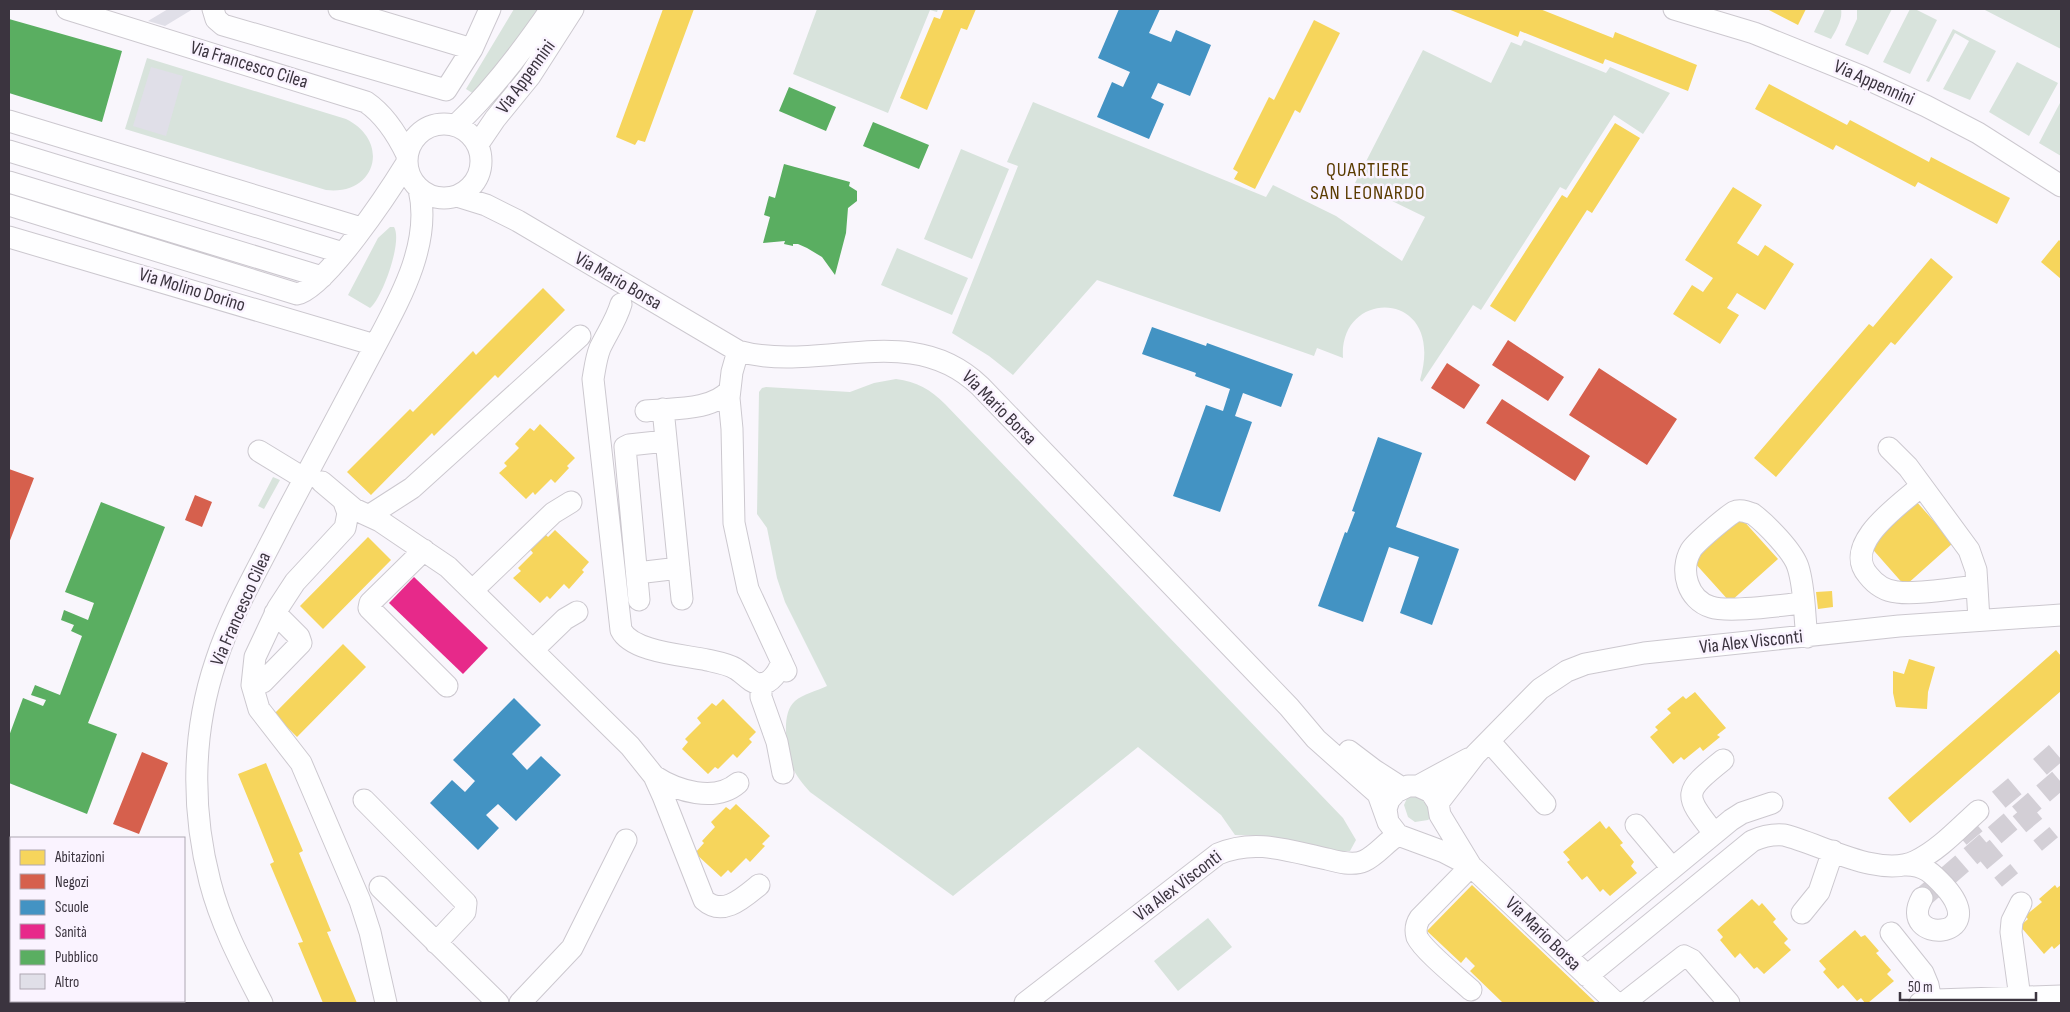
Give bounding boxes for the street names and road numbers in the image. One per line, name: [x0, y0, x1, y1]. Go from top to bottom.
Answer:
street label: Via Francesco Cilea: [187, 36, 311, 94]
street label: Via Appennini: [491, 36, 561, 118]
street label: Via Appennini: [1830, 55, 1918, 111]
street label: Via Mario Borsa: [570, 247, 666, 315]
street label: Via Molino Dorino: [136, 263, 248, 317]
street label: Via Mario Borsa: [957, 366, 1041, 450]
street label: Via Francesco Cilea: [206, 549, 276, 669]
street label: Via Alex Visconti: [1698, 625, 1804, 659]
street label: Via Alex Visconti: [1130, 846, 1226, 926]
street label: Via Mario Borsa: [1500, 892, 1586, 976]

